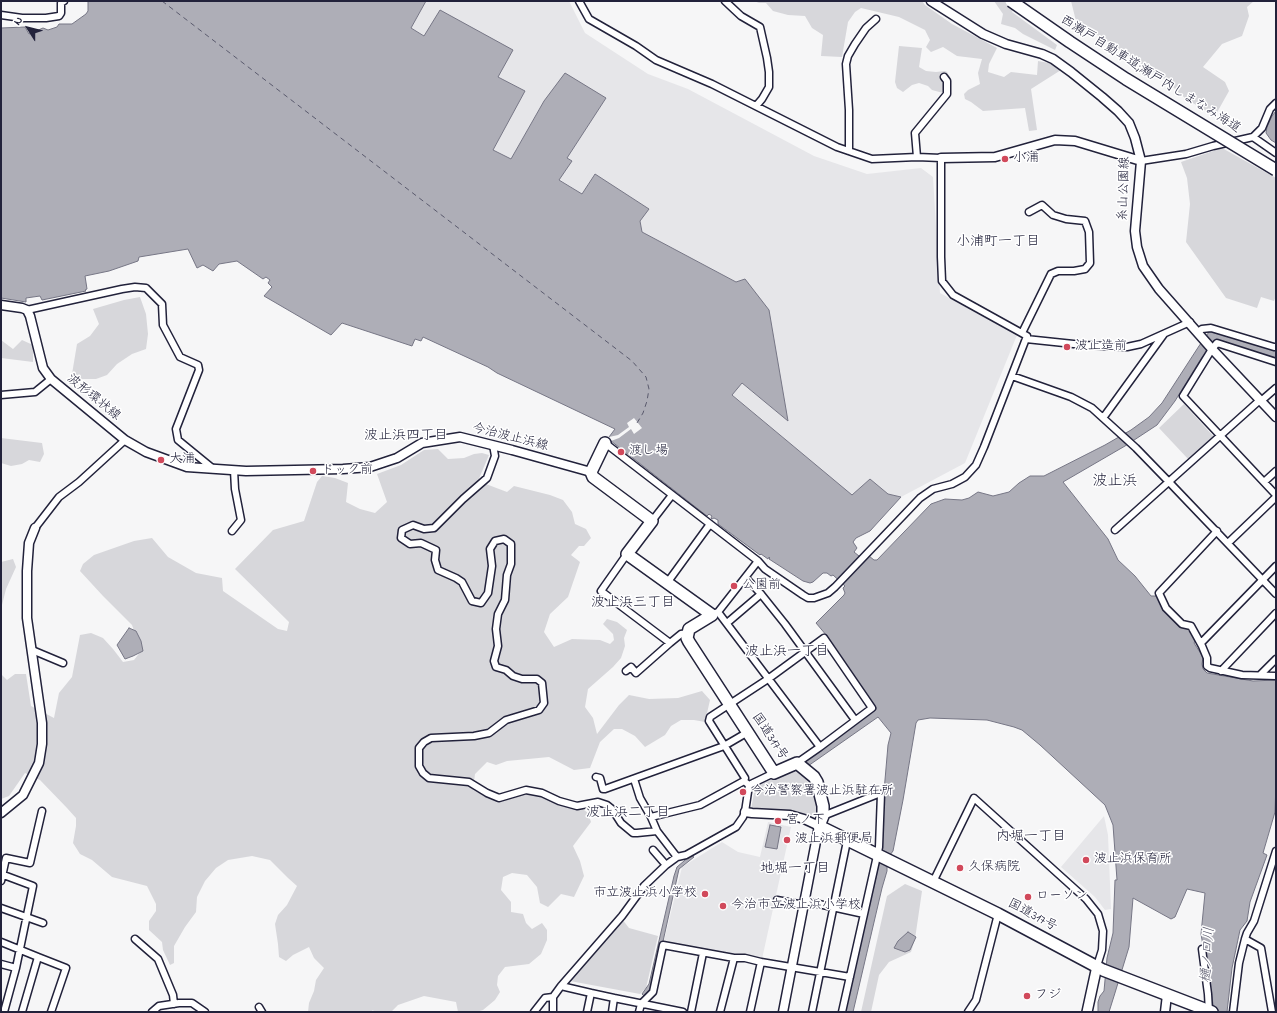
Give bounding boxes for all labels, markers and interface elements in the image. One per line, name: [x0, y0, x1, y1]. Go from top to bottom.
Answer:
north arrow: [8, 8, 48, 48]
text: N: [10, 13, 27, 29]
street label: 西瀬戸自動車道;瀬戸内しまなみ海道: [1057, 13, 1243, 137]
place label: 小浦: [1013, 151, 1039, 167]
marker: 小浦: [1000, 154, 1010, 164]
street label: 糸山公園線: [1116, 156, 1134, 222]
district label: 小浦町一丁目: [956, 235, 1040, 251]
place label: 波止造前: [1075, 339, 1127, 355]
marker: 波止造前: [1062, 342, 1072, 352]
street label: 波形環状線: [63, 371, 123, 425]
street label: 今治波止浜線: [470, 421, 550, 455]
district label: 波止浜四丁目: [364, 429, 448, 445]
place label: 渡し場: [629, 444, 668, 460]
marker: 渡し場: [616, 447, 626, 457]
place label: 大浦: [169, 452, 195, 468]
marker: 大浦: [156, 455, 166, 465]
place label: ドック前: [321, 463, 373, 479]
marker: ドック前: [308, 466, 318, 476]
district label: 波止浜: [1093, 474, 1137, 492]
place label: 公園前: [742, 578, 781, 594]
marker: 公園前: [729, 581, 739, 591]
district label: 波止浜三丁目: [591, 596, 675, 612]
district label: 波止浜一丁目: [745, 645, 829, 661]
street label: 国道317号: [747, 710, 791, 764]
place label: 今治警察署波止浜駐在所: [751, 784, 894, 800]
marker: 今治警察署波止浜駐在所: [738, 787, 748, 797]
district label: 波止浜二丁目: [586, 806, 670, 822]
place label: 宮ノ下: [786, 813, 825, 829]
marker: 宮ノ下: [773, 816, 783, 826]
district label: 内堀一丁目: [996, 830, 1066, 846]
place label: 波止浜郵便局: [795, 832, 873, 848]
marker: 波止浜郵便局: [782, 835, 792, 845]
place label: 波止浜保育所: [1094, 852, 1172, 868]
marker: 波止浜保育所: [1081, 855, 1091, 865]
place label: 久保病院: [968, 860, 1020, 876]
district label: 地堀一丁目: [760, 862, 830, 878]
marker: 久保病院: [955, 863, 965, 873]
place label: 市立波止浜小学校: [593, 886, 697, 902]
marker: 市立波止浜小学校: [700, 889, 710, 899]
place label: ローソン: [1036, 889, 1088, 905]
marker: ローソン: [1023, 892, 1033, 902]
street label: 国道317号: [1005, 896, 1059, 936]
place label: 今治市立波止浜小学校: [731, 898, 861, 914]
marker: 今治市立波止浜小学校: [718, 901, 728, 911]
water label: 樋ノ口川: [1199, 926, 1219, 984]
place label: フジ: [1035, 988, 1061, 1004]
marker: フジ: [1022, 991, 1032, 1001]

